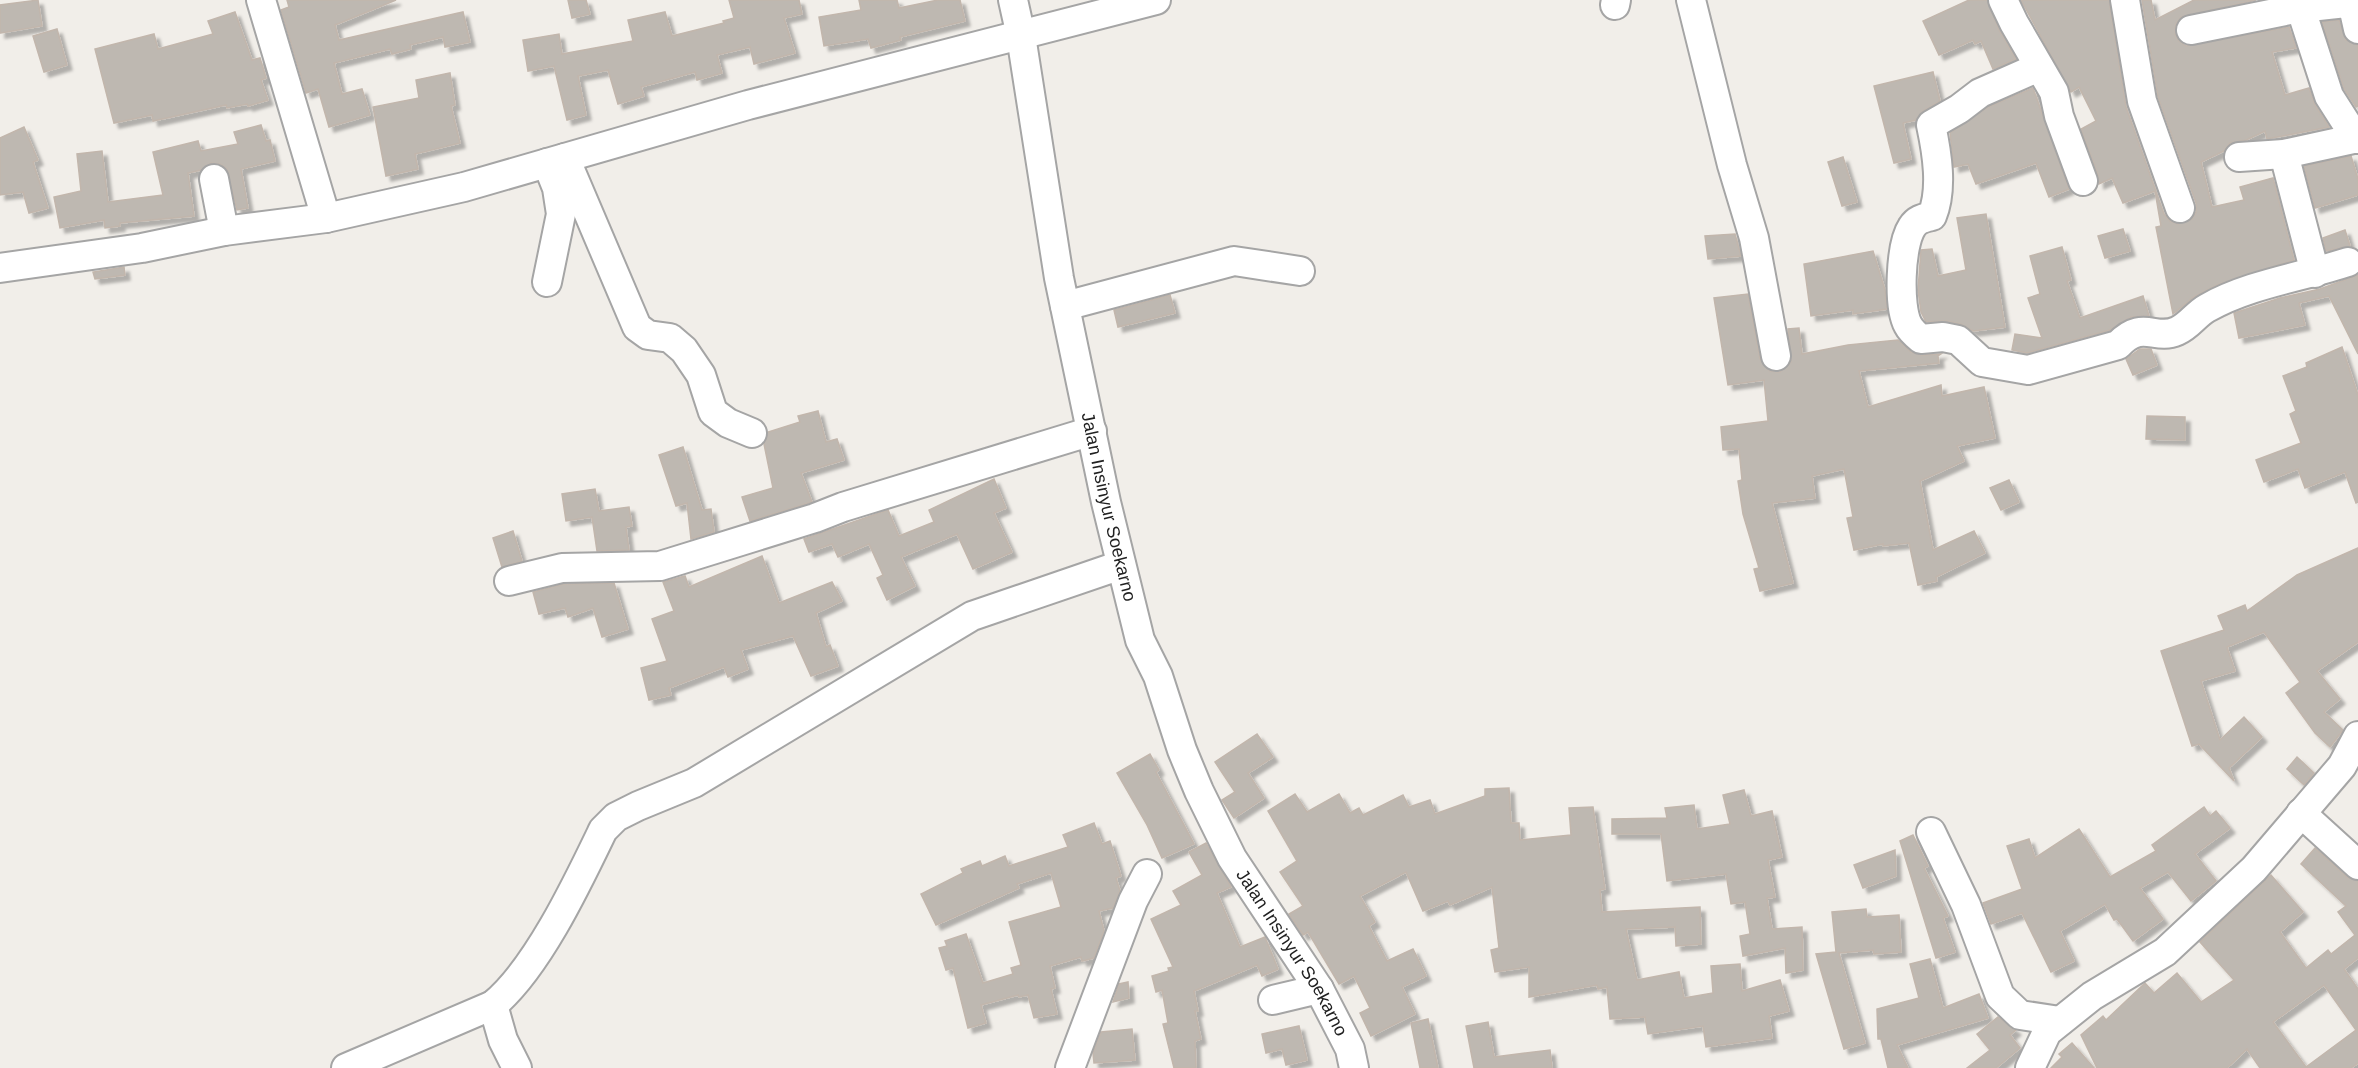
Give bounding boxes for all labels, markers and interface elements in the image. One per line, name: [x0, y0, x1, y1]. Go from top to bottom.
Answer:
street label: Jalan Insinyur Soekarno: [1077, 411, 1140, 603]
street label: Jalan Insinyur Soekarno: [1232, 865, 1351, 1039]

